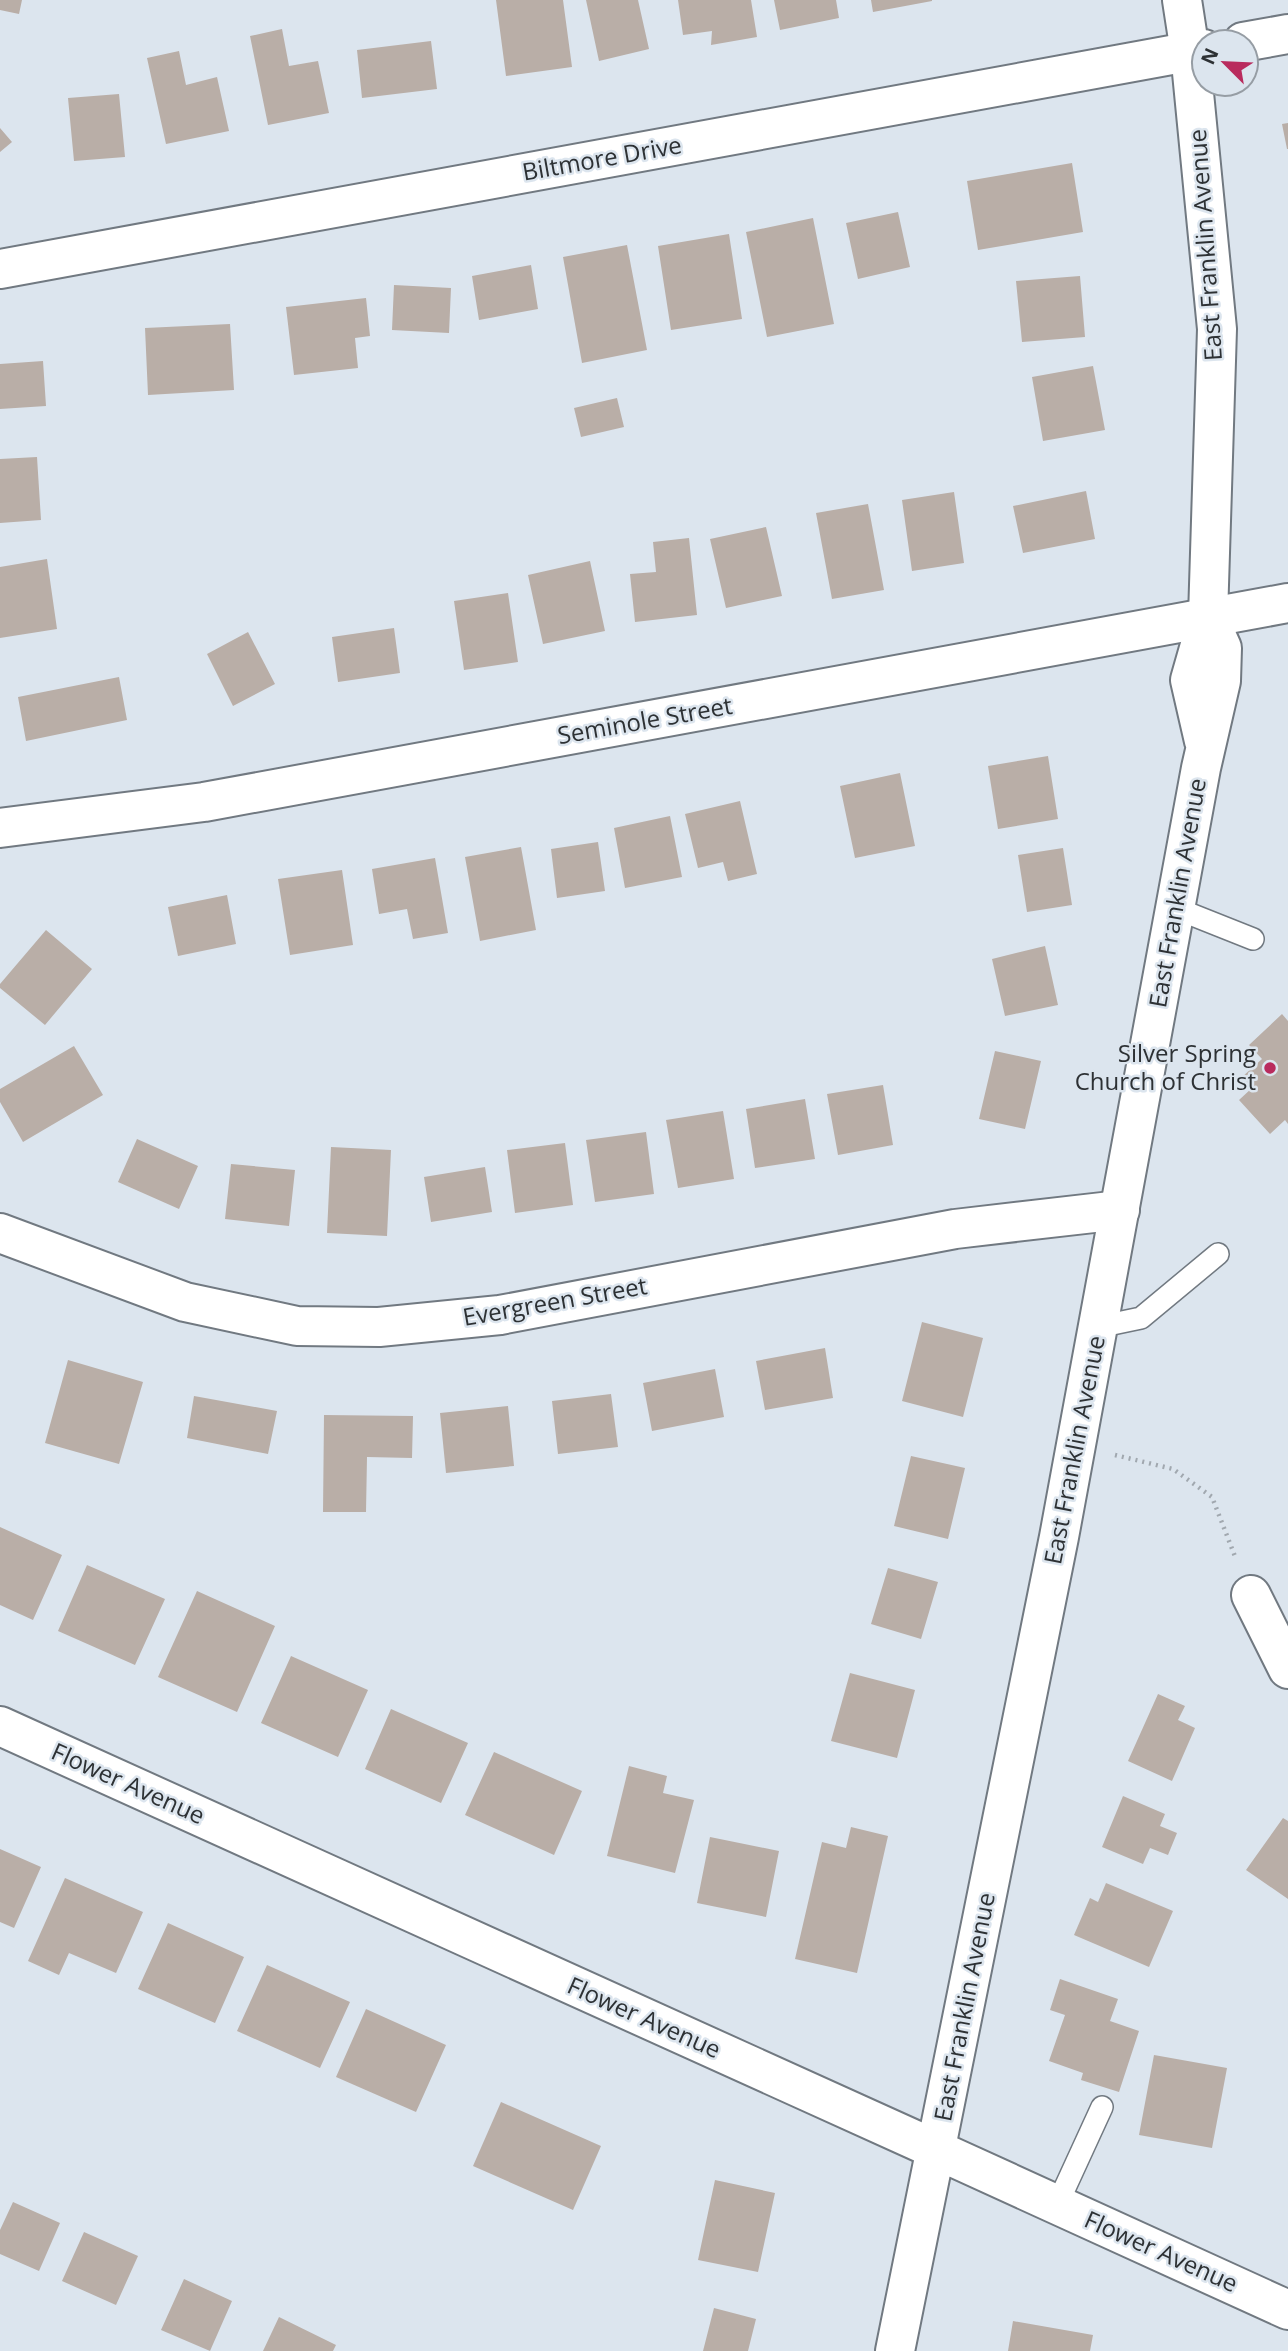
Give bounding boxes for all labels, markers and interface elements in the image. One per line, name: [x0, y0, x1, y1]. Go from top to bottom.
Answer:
north arrow: [1190, 28, 1260, 98]
text: N: [1194, 44, 1224, 68]
street label: Biltmore Drive: [520, 127, 684, 188]
street label: East Franklin Avenue: [1180, 128, 1229, 362]
street label: Seminole Street: [555, 688, 735, 751]
street label: East Franklin Avenue: [1140, 775, 1213, 1010]
place label: Silver Spring Church of Christ: [1075, 1036, 1256, 1097]
marker: Silver Spring Church of Christ: [1262, 1060, 1278, 1076]
street label: Evergreen Street: [460, 1268, 649, 1333]
street label: East Franklin Avenue: [1035, 1333, 1112, 1567]
street label: Flower Avenue: [47, 1734, 210, 1831]
street label: East Franklin Avenue: [925, 1890, 1002, 2124]
street label: Flower Avenue: [563, 1968, 726, 2065]
street label: Flower Avenue: [1080, 2202, 1243, 2299]

